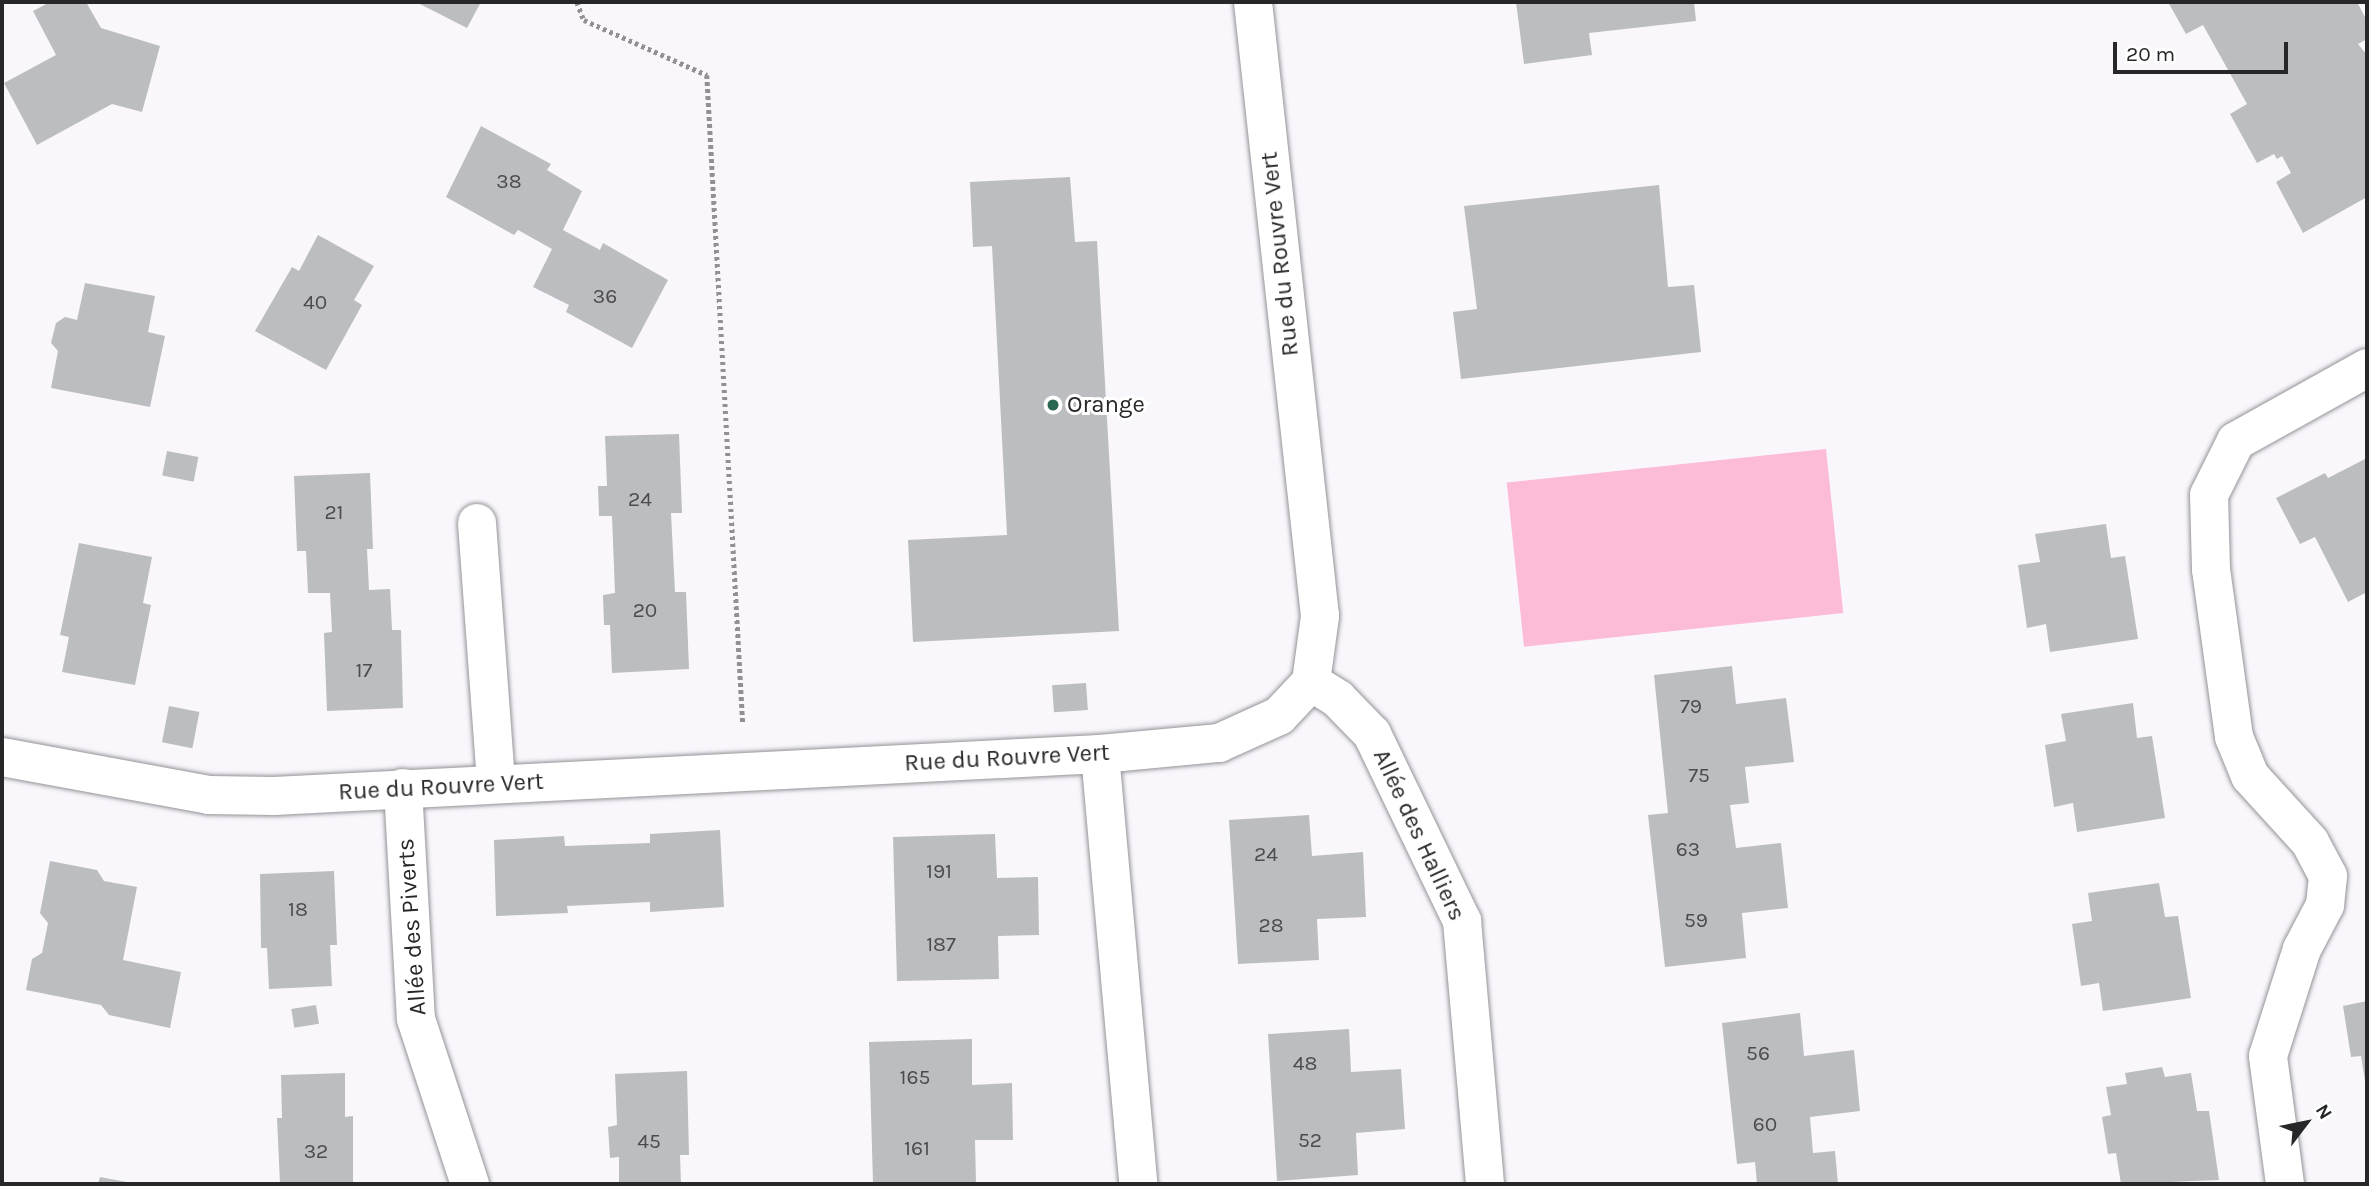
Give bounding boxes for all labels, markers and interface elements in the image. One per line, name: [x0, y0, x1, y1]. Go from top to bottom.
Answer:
scale bar: [2117, 28, 2292, 72]
text: 20 m: [2126, 42, 2175, 66]
street label: Rue du Rouvre Vert: [1255, 150, 1305, 358]
house number: 38: [496, 168, 522, 194]
house number: 36: [593, 283, 617, 309]
house number: 40: [303, 289, 327, 315]
place label: Orange: [1067, 391, 1145, 419]
marker: Orange: [1045, 397, 1061, 413]
house number: 24: [628, 486, 652, 512]
house number: 21: [324, 499, 344, 525]
house number: 20: [633, 597, 657, 623]
house number: 17: [356, 657, 372, 683]
house number: 79: [1680, 693, 1702, 719]
street label: Rue du Rouvre Vert: [904, 738, 1110, 778]
street label: Allée des Halliers: [1367, 745, 1471, 925]
house number: 75: [1688, 762, 1710, 788]
street label: Rue du Rouvre Vert: [338, 767, 544, 807]
house number: 63: [1676, 836, 1700, 862]
street label: Allée des Piverts: [391, 837, 433, 1017]
house number: 24: [1254, 841, 1278, 867]
house number: 191: [926, 858, 952, 884]
house number: 18: [288, 896, 308, 922]
house number: 59: [1684, 907, 1708, 933]
house number: 28: [1258, 912, 1284, 938]
house number: 187: [926, 931, 956, 957]
house number: 56: [1746, 1040, 1770, 1066]
house number: 48: [1293, 1050, 1317, 1076]
house number: 165: [900, 1064, 930, 1090]
north arrow: [2271, 1088, 2341, 1158]
text: N: [2311, 1100, 2337, 1123]
house number: 60: [1753, 1111, 1777, 1137]
house number: 52: [1298, 1127, 1322, 1153]
house number: 45: [637, 1128, 661, 1154]
house number: 161: [904, 1135, 930, 1161]
house number: 32: [304, 1138, 328, 1164]

